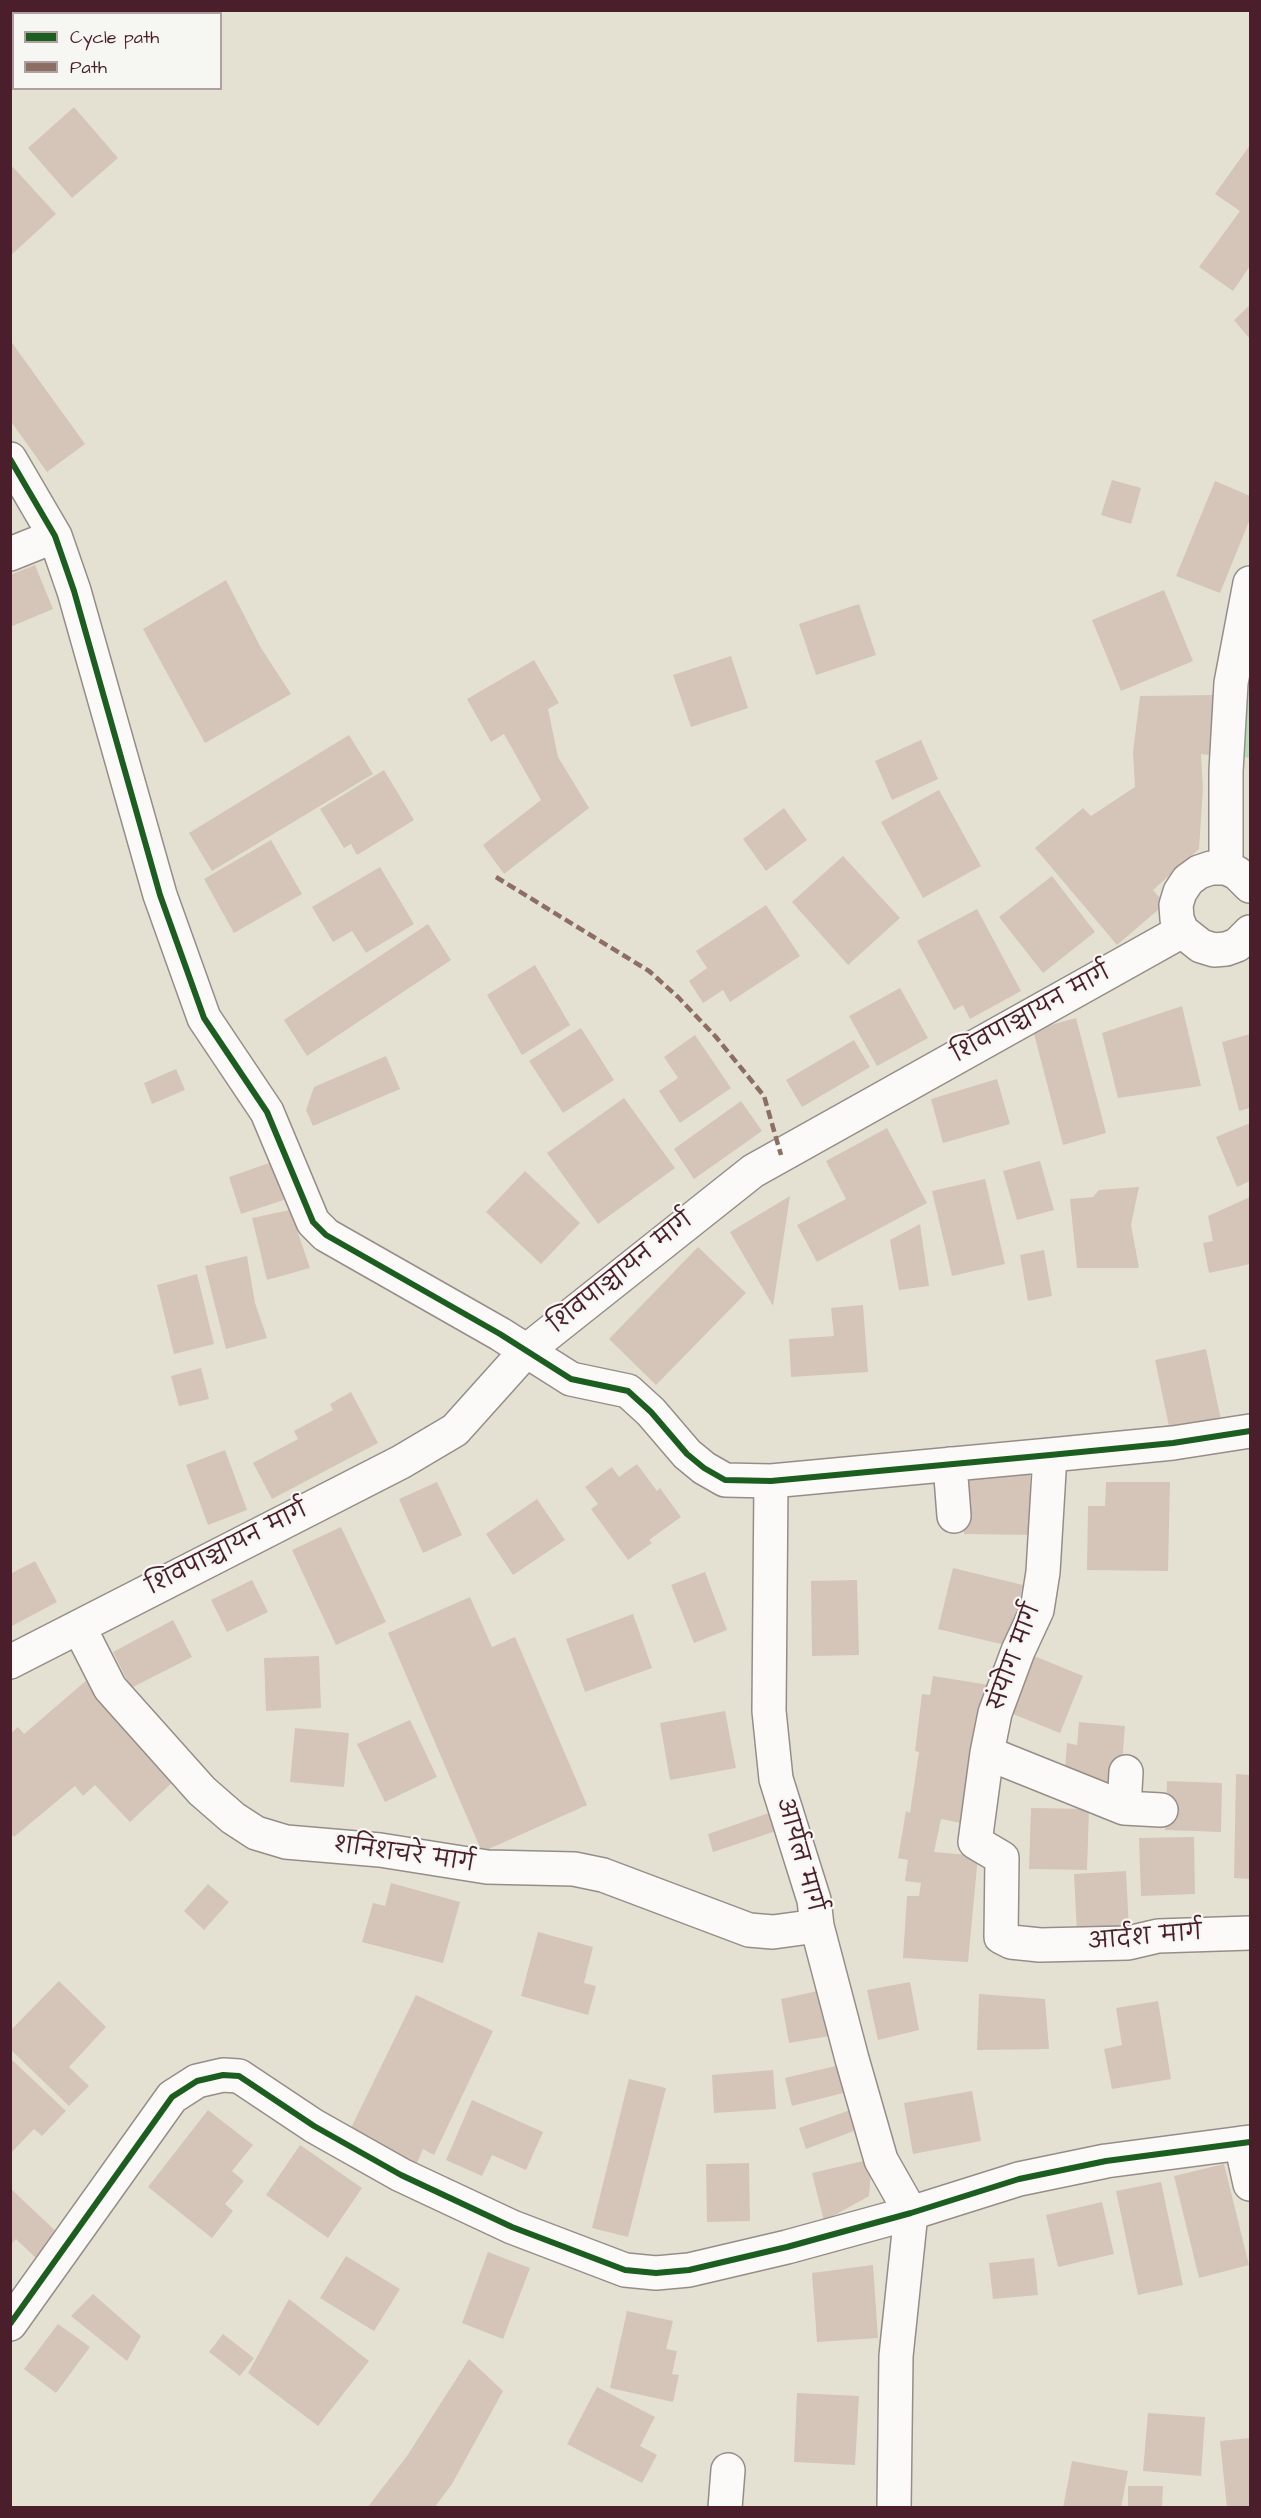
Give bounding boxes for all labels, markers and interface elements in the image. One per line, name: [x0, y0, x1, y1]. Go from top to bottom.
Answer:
legend: [12, 12, 222, 90]
text: Cycle path: [70, 25, 159, 50]
text: Path: [70, 55, 107, 80]
street label: शिवपाञ्चायन मार्ग: [948, 961, 1116, 1069]
street label: शिवपाञ्चायन मार्ग: [545, 1208, 699, 1340]
street label: शिवपाञ्चायन मार्ग: [143, 1498, 313, 1602]
street label: संयोग मार्ग: [984, 1601, 1048, 1715]
street label: आर्यल मार्ग: [769, 1795, 827, 1915]
street label: शनिशचरे मार्ग: [332, 1833, 476, 1879]
street label: आर्दश मार्ग: [1087, 1921, 1203, 1957]

